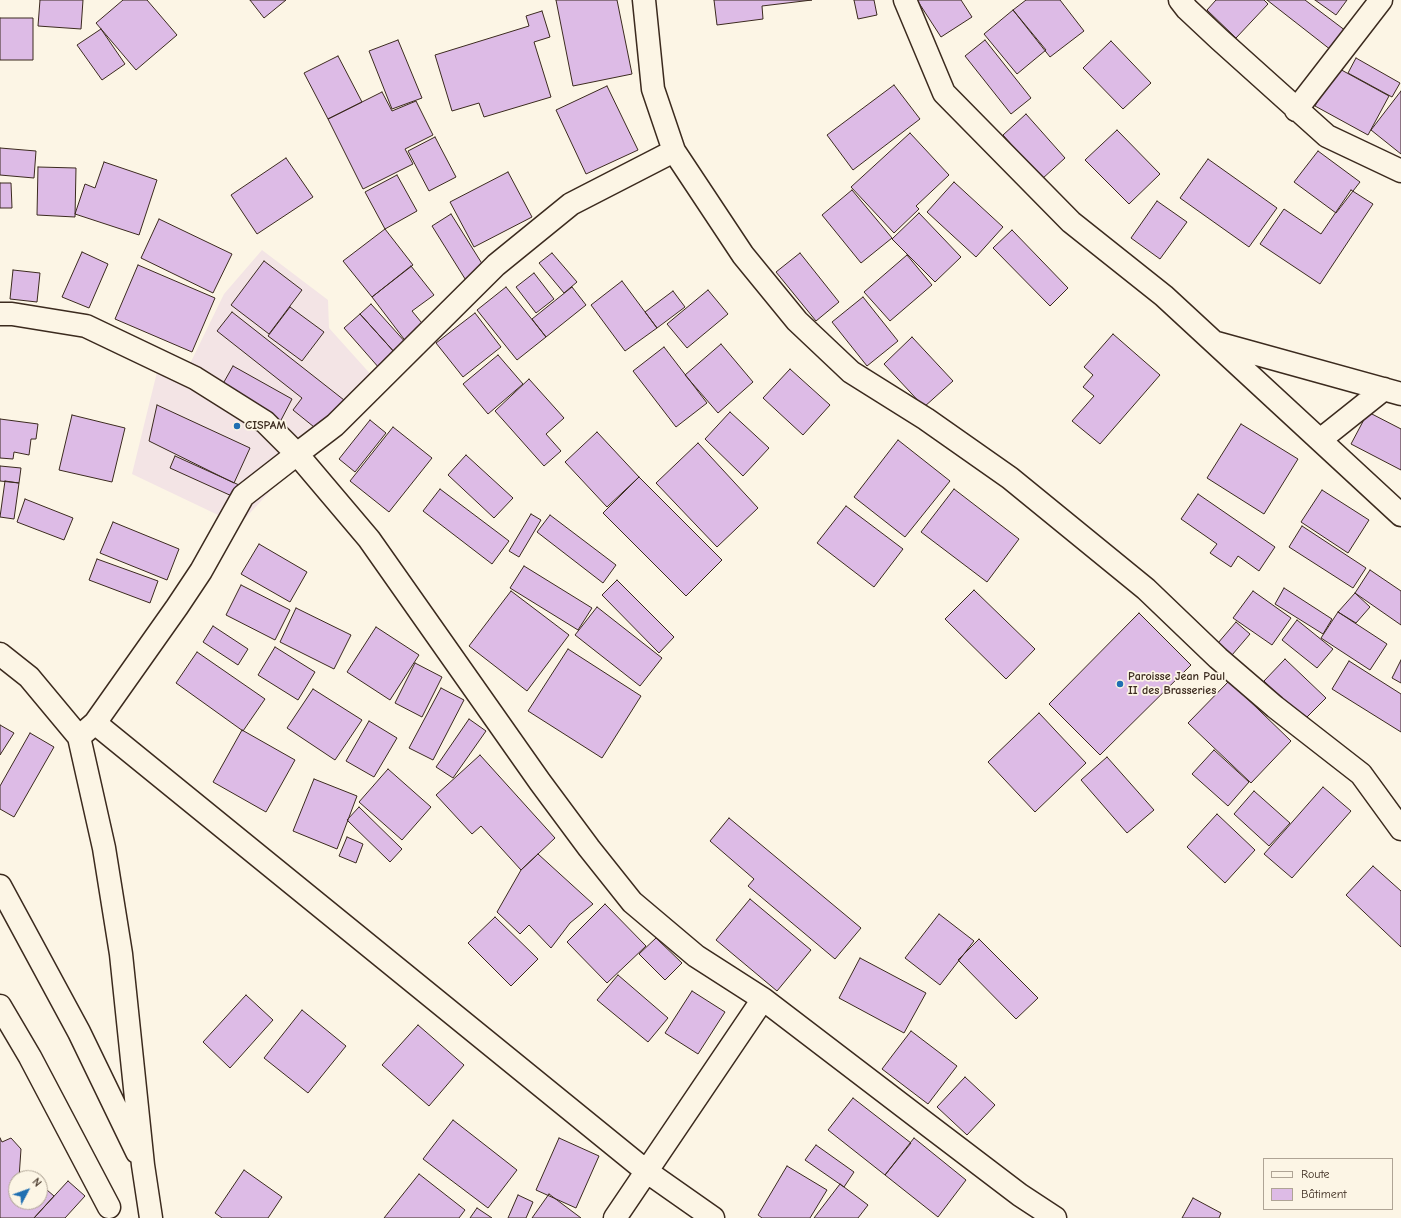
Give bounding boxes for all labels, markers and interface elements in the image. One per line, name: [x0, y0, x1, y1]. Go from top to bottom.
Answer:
place label: CISPAM: [245, 419, 286, 433]
marker: CISPAM: [232, 421, 242, 431]
place label: Paroisse Jean Paul II des Brasseries: [1128, 670, 1225, 698]
marker: Paroisse Jean Paul II des Brasseries: [1115, 679, 1125, 689]
legend: [1263, 1158, 1393, 1210]
text: Route: [1301, 1167, 1330, 1181]
north arrow: [8, 1170, 48, 1210]
text: N: [29, 1175, 44, 1189]
text: Bâtiment: [1301, 1187, 1347, 1201]

